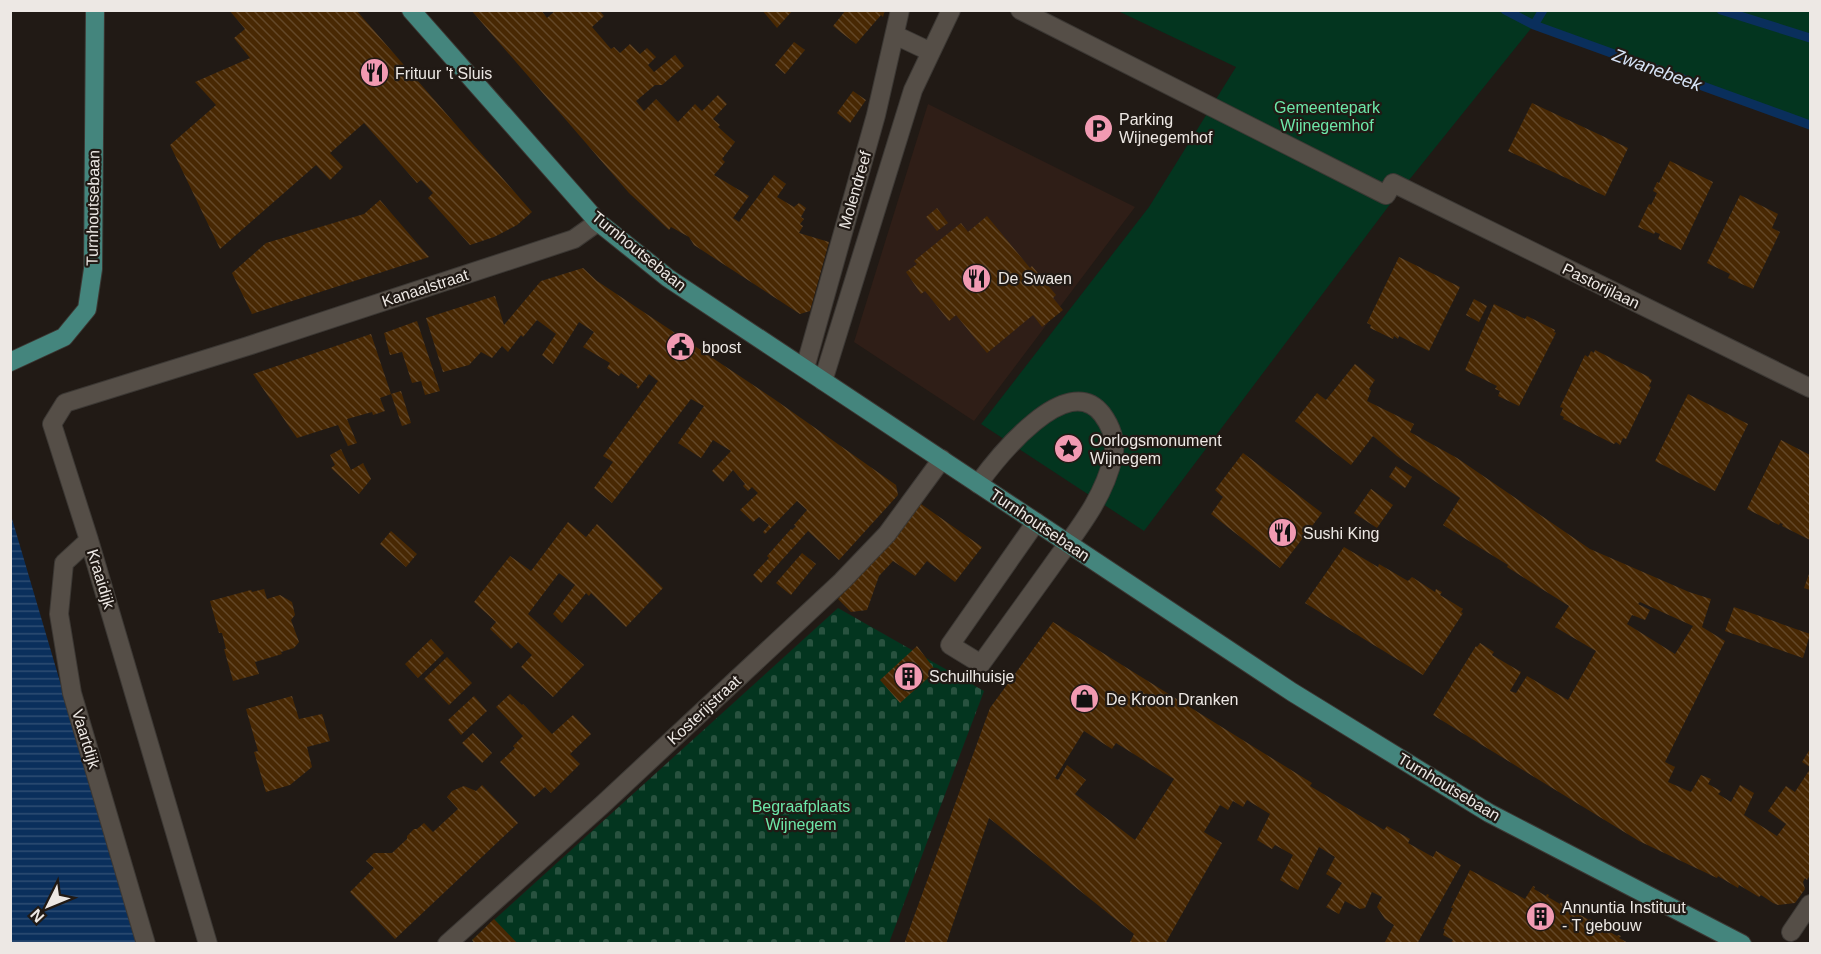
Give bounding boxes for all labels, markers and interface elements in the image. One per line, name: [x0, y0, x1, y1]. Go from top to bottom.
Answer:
water label: Zwanebeek: [1609, 44, 1705, 96]
restaurant icon: Frituur 't Sluis: [358, 57, 390, 89]
place label: Frituur 't Sluis: [395, 65, 492, 82]
park label: Gemeentepark Wijnegemhof: [1274, 99, 1381, 134]
place label: Parking Wijnegemhof: [1119, 111, 1213, 146]
parking icon: Parking Wijnegemhof: [1082, 112, 1114, 144]
street label: Molendreef: [836, 149, 874, 231]
street label: Turnhoutsebaan: [83, 150, 103, 266]
street label: Turnhoutsebaan: [589, 208, 689, 294]
street label: Pastorijlaan: [1560, 260, 1642, 312]
restaurant icon: De Swaen: [961, 262, 993, 294]
street label: Kanaalstraat: [380, 266, 471, 310]
place label: De Swaen: [998, 270, 1072, 287]
public building icon: bpost: [665, 331, 697, 363]
place label: bpost: [702, 339, 742, 356]
place label: Oorlogsmonument Wijnegem: [1090, 432, 1222, 467]
place icon: Oorlogsmonument Wijnegem: [1053, 433, 1085, 465]
street label: Turnhoutsebaan: [987, 486, 1093, 564]
restaurant icon: Sushi King: [1266, 517, 1298, 549]
place label: Sushi King: [1303, 525, 1380, 542]
street label: Kraaidijk: [84, 547, 118, 612]
building icon: Schuilhuisje: [892, 660, 924, 692]
place label: Schuilhuisje: [929, 668, 1014, 685]
street label: Kosterijstraat: [664, 672, 744, 748]
shop icon: De Kroon Dranken: [1069, 683, 1101, 715]
place label: De Kroon Dranken: [1106, 691, 1239, 708]
street label: Vaartdijk: [69, 707, 103, 772]
street label: Turnhoutsebaan: [1395, 750, 1503, 824]
park label: Begraafplaats Wijnegem: [752, 798, 850, 833]
north arrow: [18, 876, 78, 936]
place label: Annuntia Instituut - T gebouw: [1562, 899, 1686, 934]
building icon: Annuntia Instituut - T gebouw: [1525, 900, 1557, 932]
text: N: [27, 906, 48, 926]

